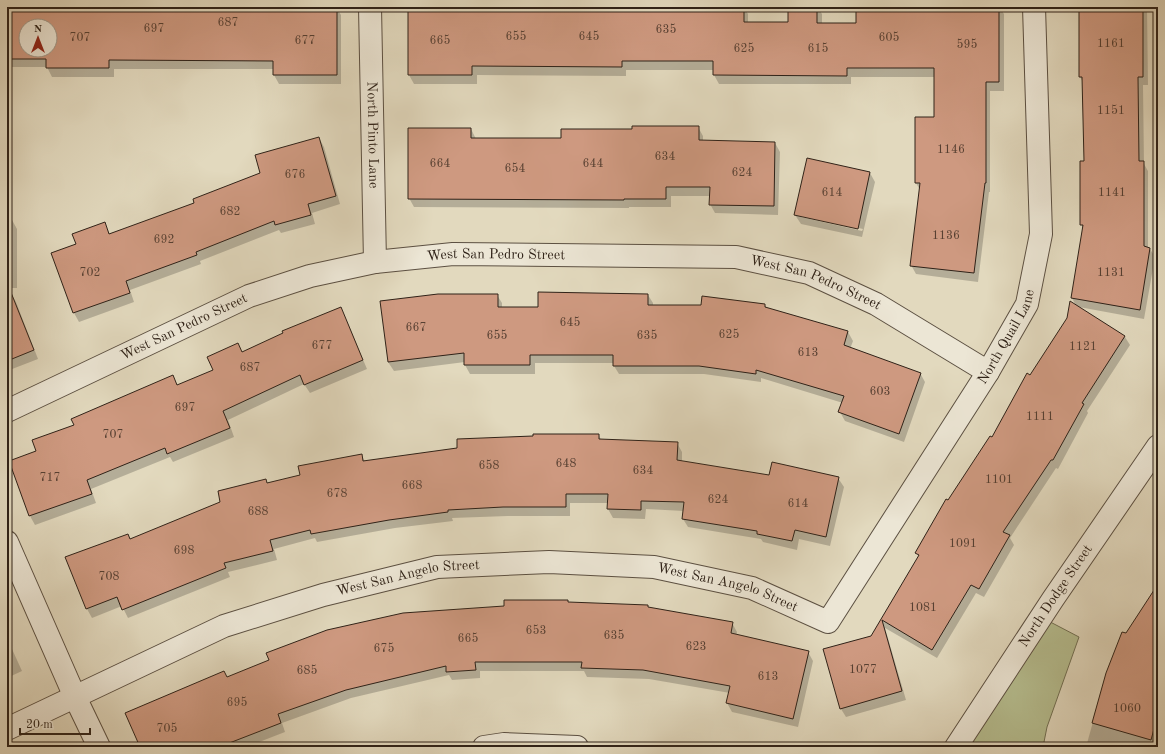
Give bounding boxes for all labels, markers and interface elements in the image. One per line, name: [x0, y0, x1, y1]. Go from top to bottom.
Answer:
house number: 687: [218, 17, 238, 29]
north arrow: [18, 18, 58, 58]
house number: 697: [144, 23, 164, 35]
house number: 635: [656, 23, 676, 36]
text: N: [34, 24, 43, 35]
house number: 655: [506, 30, 526, 43]
house number: 645: [579, 30, 599, 43]
house number: 605: [879, 31, 899, 44]
house number: 707: [70, 32, 90, 44]
house number: 665: [430, 34, 450, 47]
house number: 677: [295, 35, 315, 47]
house number: 595: [957, 38, 977, 51]
house number: 1161: [1097, 38, 1125, 50]
house number: 625: [734, 42, 754, 55]
house number: 615: [808, 42, 828, 55]
street label: North Pinto Lane: [364, 81, 381, 189]
house number: 1151: [1097, 104, 1125, 117]
house number: 1146: [937, 144, 965, 156]
house number: 634: [655, 151, 675, 163]
house number: 664: [430, 158, 450, 170]
house number: 644: [583, 158, 603, 170]
house number: 654: [505, 162, 525, 175]
house number: 624: [732, 167, 752, 179]
house number: 676: [285, 169, 305, 181]
house number: 614: [822, 187, 842, 199]
house number: 1141: [1098, 187, 1126, 199]
house number: 682: [220, 206, 240, 218]
house number: 1136: [932, 230, 960, 242]
house number: 692: [154, 234, 174, 246]
street label: West San Pedro Street: [426, 247, 565, 264]
street label: West San Pedro Street: [749, 253, 884, 312]
house number: 702: [80, 267, 100, 279]
house number: 1131: [1097, 267, 1125, 279]
street label: North Quail Lane: [975, 288, 1037, 387]
street label: West San Pedro Street: [119, 291, 250, 363]
house number: 645: [560, 316, 580, 329]
house number: 667: [406, 322, 426, 334]
house number: 625: [719, 328, 739, 341]
house number: 655: [487, 329, 507, 342]
house number: 635: [637, 329, 657, 342]
house number: 677: [312, 340, 332, 352]
house number: 1121: [1069, 341, 1097, 353]
house number: 613: [798, 347, 818, 359]
house number: 687: [240, 362, 260, 374]
house number: 603: [870, 386, 890, 398]
house number: 697: [175, 402, 195, 414]
house number: 1111: [1026, 411, 1054, 423]
house number: 707: [103, 429, 123, 441]
house number: 648: [556, 458, 576, 470]
house number: 658: [479, 459, 499, 472]
house number: 634: [633, 465, 653, 477]
house number: 717: [40, 472, 60, 484]
house number: 1101: [985, 474, 1013, 486]
house number: 668: [402, 480, 422, 492]
house number: 678: [327, 488, 347, 500]
house number: 624: [708, 494, 728, 506]
house number: 614: [788, 498, 808, 510]
house number: 688: [248, 506, 268, 518]
house number: 1091: [949, 538, 977, 550]
street label: North Dodge Street: [1016, 542, 1095, 650]
house number: 698: [174, 545, 194, 557]
street label: West San Angelo Street: [335, 558, 480, 598]
street label: West San Angelo Street: [656, 561, 800, 615]
house number: 708: [99, 571, 119, 583]
house number: 1081: [909, 602, 937, 614]
house number: 653: [526, 624, 546, 637]
house number: 635: [604, 629, 624, 642]
house number: 665: [458, 632, 478, 645]
house number: 623: [686, 641, 706, 653]
house number: 675: [374, 642, 394, 655]
house number: 685: [297, 664, 317, 677]
house number: 1077: [849, 664, 877, 676]
house number: 613: [758, 671, 778, 683]
house number: 695: [227, 696, 247, 709]
house number: 1060: [1113, 703, 1141, 715]
scale bar: [20, 710, 90, 736]
text: 20 m: [26, 719, 53, 731]
house number: 705: [157, 722, 177, 735]

